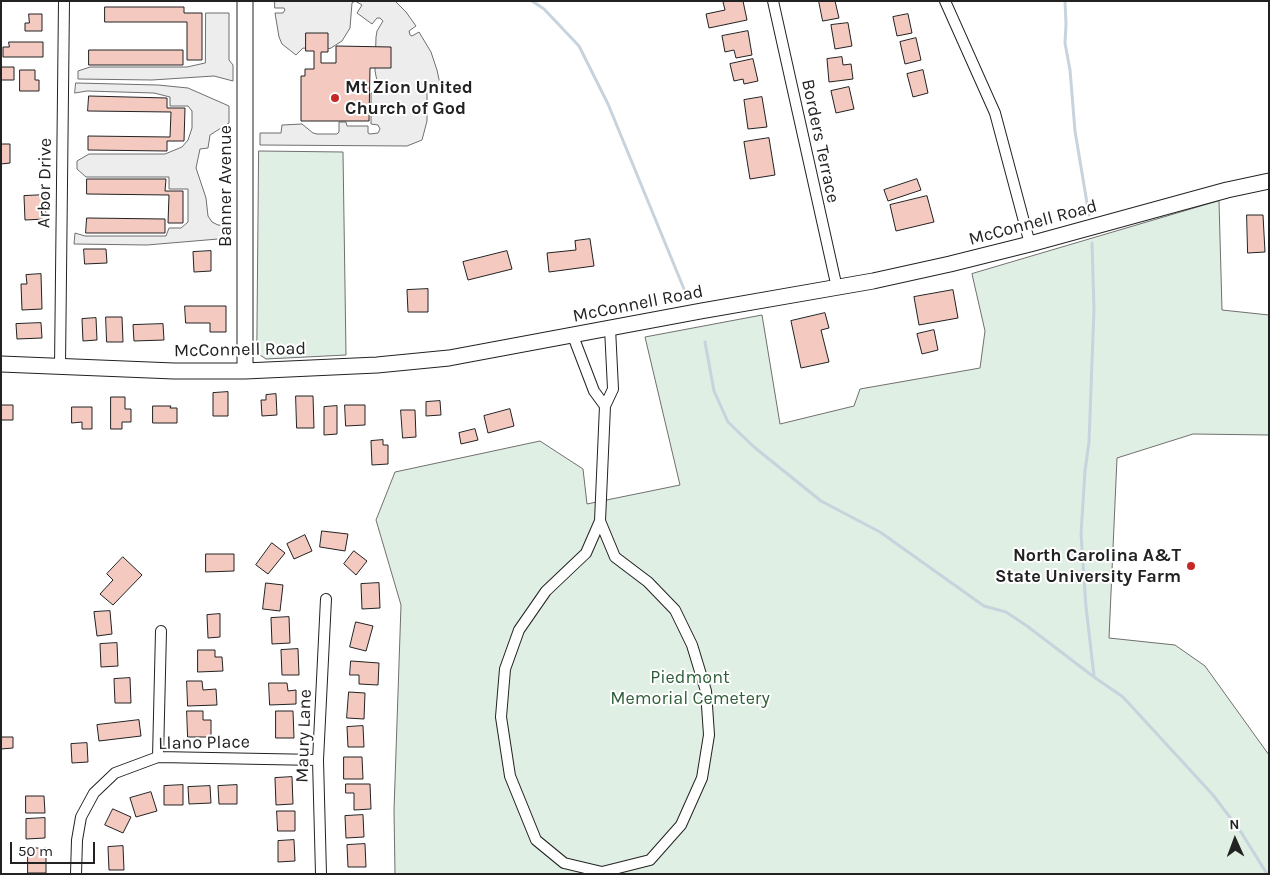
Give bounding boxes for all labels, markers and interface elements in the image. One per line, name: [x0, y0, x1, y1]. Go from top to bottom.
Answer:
place label: Mt Zion United Church of God: [345, 77, 473, 120]
street label: Borders Terrace: [796, 77, 844, 205]
marker: Mt Zion United Church of God: [329, 92, 341, 104]
street label: Banner Avenue: [215, 125, 237, 247]
street label: Arbor Drive: [33, 138, 57, 228]
street label: McConnell Road: [966, 195, 1100, 251]
street label: McConnell Road: [571, 281, 705, 327]
street label: McConnell Road: [174, 338, 306, 362]
place label: North Carolina A&T State University Farm: [995, 545, 1181, 588]
marker: North Carolina A&T State University Farm: [1185, 560, 1197, 572]
park label: Piedmont Memorial Cemetery: [610, 667, 770, 710]
street label: Maury Lane: [292, 689, 316, 783]
street label: Llano Place: [158, 731, 250, 755]
north arrow: [1210, 815, 1260, 865]
text: N: [1229, 816, 1240, 833]
scale bar: [12, 832, 98, 864]
text: 50 m: [18, 842, 53, 860]

